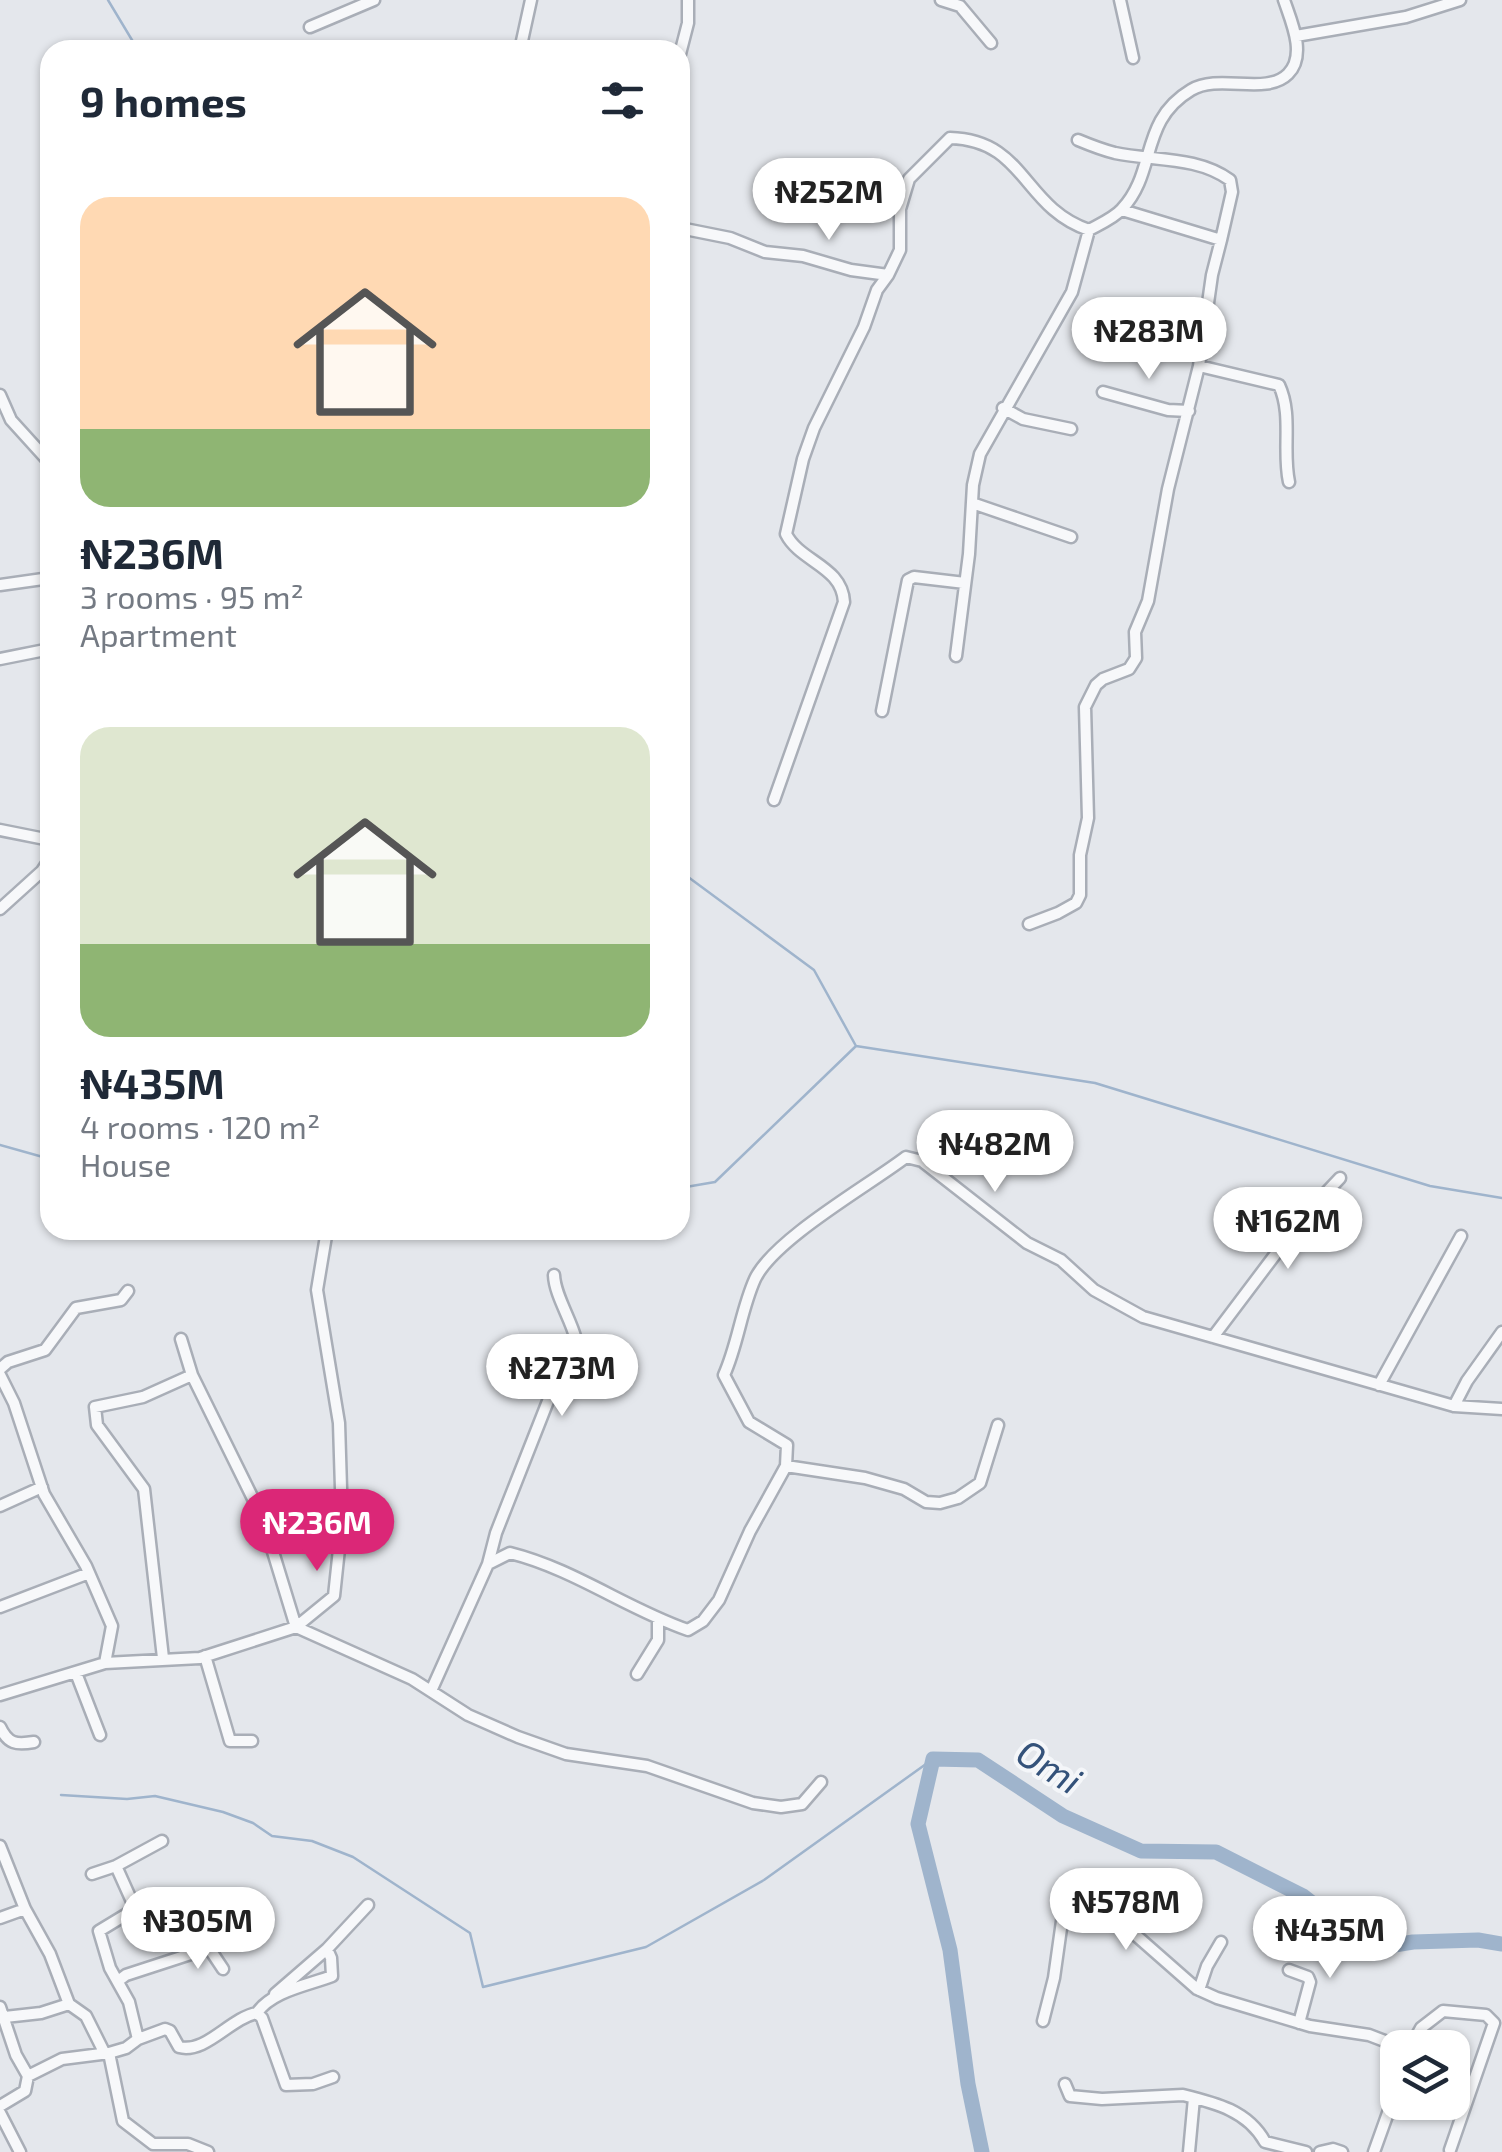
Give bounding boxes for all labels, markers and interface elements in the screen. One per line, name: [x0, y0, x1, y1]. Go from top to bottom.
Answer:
icon: filters: [595, 73, 650, 128]
text: 9 homes: [80, 75, 247, 125]
pin: ₦252M: [759, 158, 899, 243]
text: ₦252M: [775, 171, 883, 209]
icon: home: [275, 262, 455, 442]
pin: ₦283M: [1079, 297, 1219, 382]
text: ₦283M: [1094, 310, 1204, 348]
text: ₦236M: [80, 527, 224, 577]
text: 3 rooms · 95 m²: [80, 577, 304, 615]
text: Apartment: [80, 615, 237, 653]
icon: home: [275, 792, 455, 972]
text: ₦435M: [80, 1057, 225, 1107]
text: 4 rooms · 120 m²: [80, 1107, 320, 1145]
pin: ₦482M: [925, 1110, 1065, 1195]
text: ₦482M: [939, 1123, 1051, 1161]
text: House: [80, 1145, 171, 1183]
pin: ₦162M: [1218, 1187, 1358, 1272]
text: ₦162M: [1235, 1200, 1341, 1238]
pin: ₦273M: [492, 1334, 632, 1419]
text: ₦273M: [508, 1347, 616, 1385]
pin: ₦236M: [247, 1489, 387, 1574]
text: ₦236M: [262, 1502, 372, 1540]
water label: Omi: [1009, 1728, 1091, 1803]
pin: ₦578M: [1056, 1868, 1196, 1953]
text: ₦578M: [1072, 1881, 1180, 1919]
pin: ₦305M: [128, 1887, 268, 1972]
pin: ₦435M: [1260, 1896, 1400, 1981]
text: ₦305M: [143, 1900, 253, 1938]
text: ₦435M: [1275, 1909, 1385, 1947]
map controls: [1380, 2030, 1470, 2120]
button: layers: [1380, 2030, 1470, 2120]

